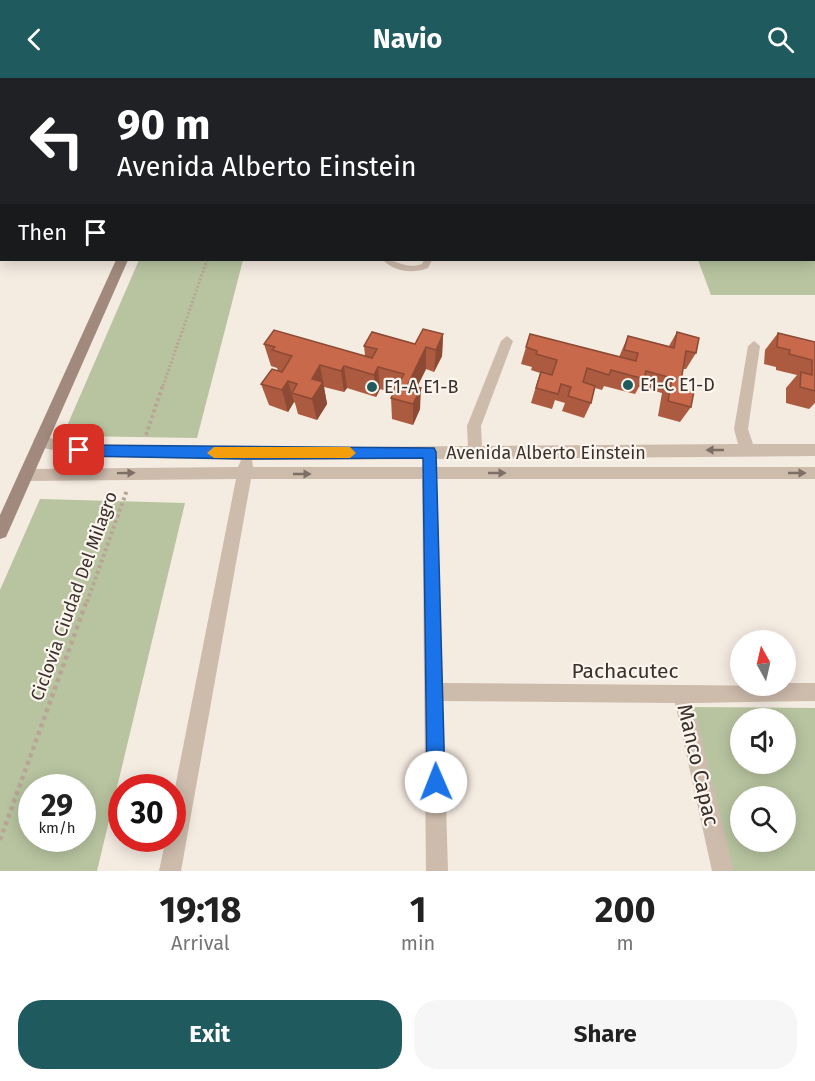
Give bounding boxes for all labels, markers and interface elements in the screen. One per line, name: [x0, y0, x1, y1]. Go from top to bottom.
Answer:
icon: back: [18, 23, 51, 56]
text: Navio: [373, 23, 442, 55]
icon: search: [764, 23, 797, 56]
text: 90 m: [117, 100, 211, 150]
icon: left: [18, 102, 96, 180]
text: Avenida Alberto Einstein: [117, 151, 417, 183]
icon: arrive: [79, 216, 112, 249]
text: Then: [18, 219, 67, 246]
place label: E1-C E1-D: [640, 374, 715, 396]
place label: E1-A E1-B: [384, 376, 458, 398]
marker: E1-C E1-D: [621, 378, 635, 392]
marker: E1-A E1-B: [365, 380, 379, 394]
pin: [53, 424, 104, 475]
icon: arrive: [62, 433, 95, 466]
street label: Avenida Alberto Einstein: [446, 442, 646, 464]
one-way arrow: [705, 445, 724, 455]
one-way arrow: [117, 468, 136, 478]
one-way arrow: [488, 468, 507, 478]
one-way arrow: [788, 468, 807, 478]
one-way arrow: [293, 469, 312, 479]
street label: Ciclovia Ciudad Del Milagro: [26, 488, 122, 704]
north arrow: [730, 630, 796, 696]
map controls: [730, 630, 796, 852]
street label: Pachacutec: [571, 658, 679, 684]
street label: Manco Capac: [671, 702, 725, 828]
button: sound: [730, 708, 796, 774]
position arrow: [404, 750, 468, 814]
speed limit sign: 30: [108, 774, 186, 852]
button: search: [730, 786, 796, 852]
text: 29: [41, 788, 73, 824]
text: km/h: [38, 819, 76, 837]
text: 19:18: [159, 888, 241, 932]
text: 1: [410, 888, 426, 932]
text: 200: [595, 888, 656, 932]
text: Arrival: [171, 931, 230, 955]
text: min: [401, 931, 435, 955]
text: m: [617, 931, 634, 955]
button: Exit: [18, 1000, 402, 1069]
button: Share: [414, 1000, 797, 1069]

